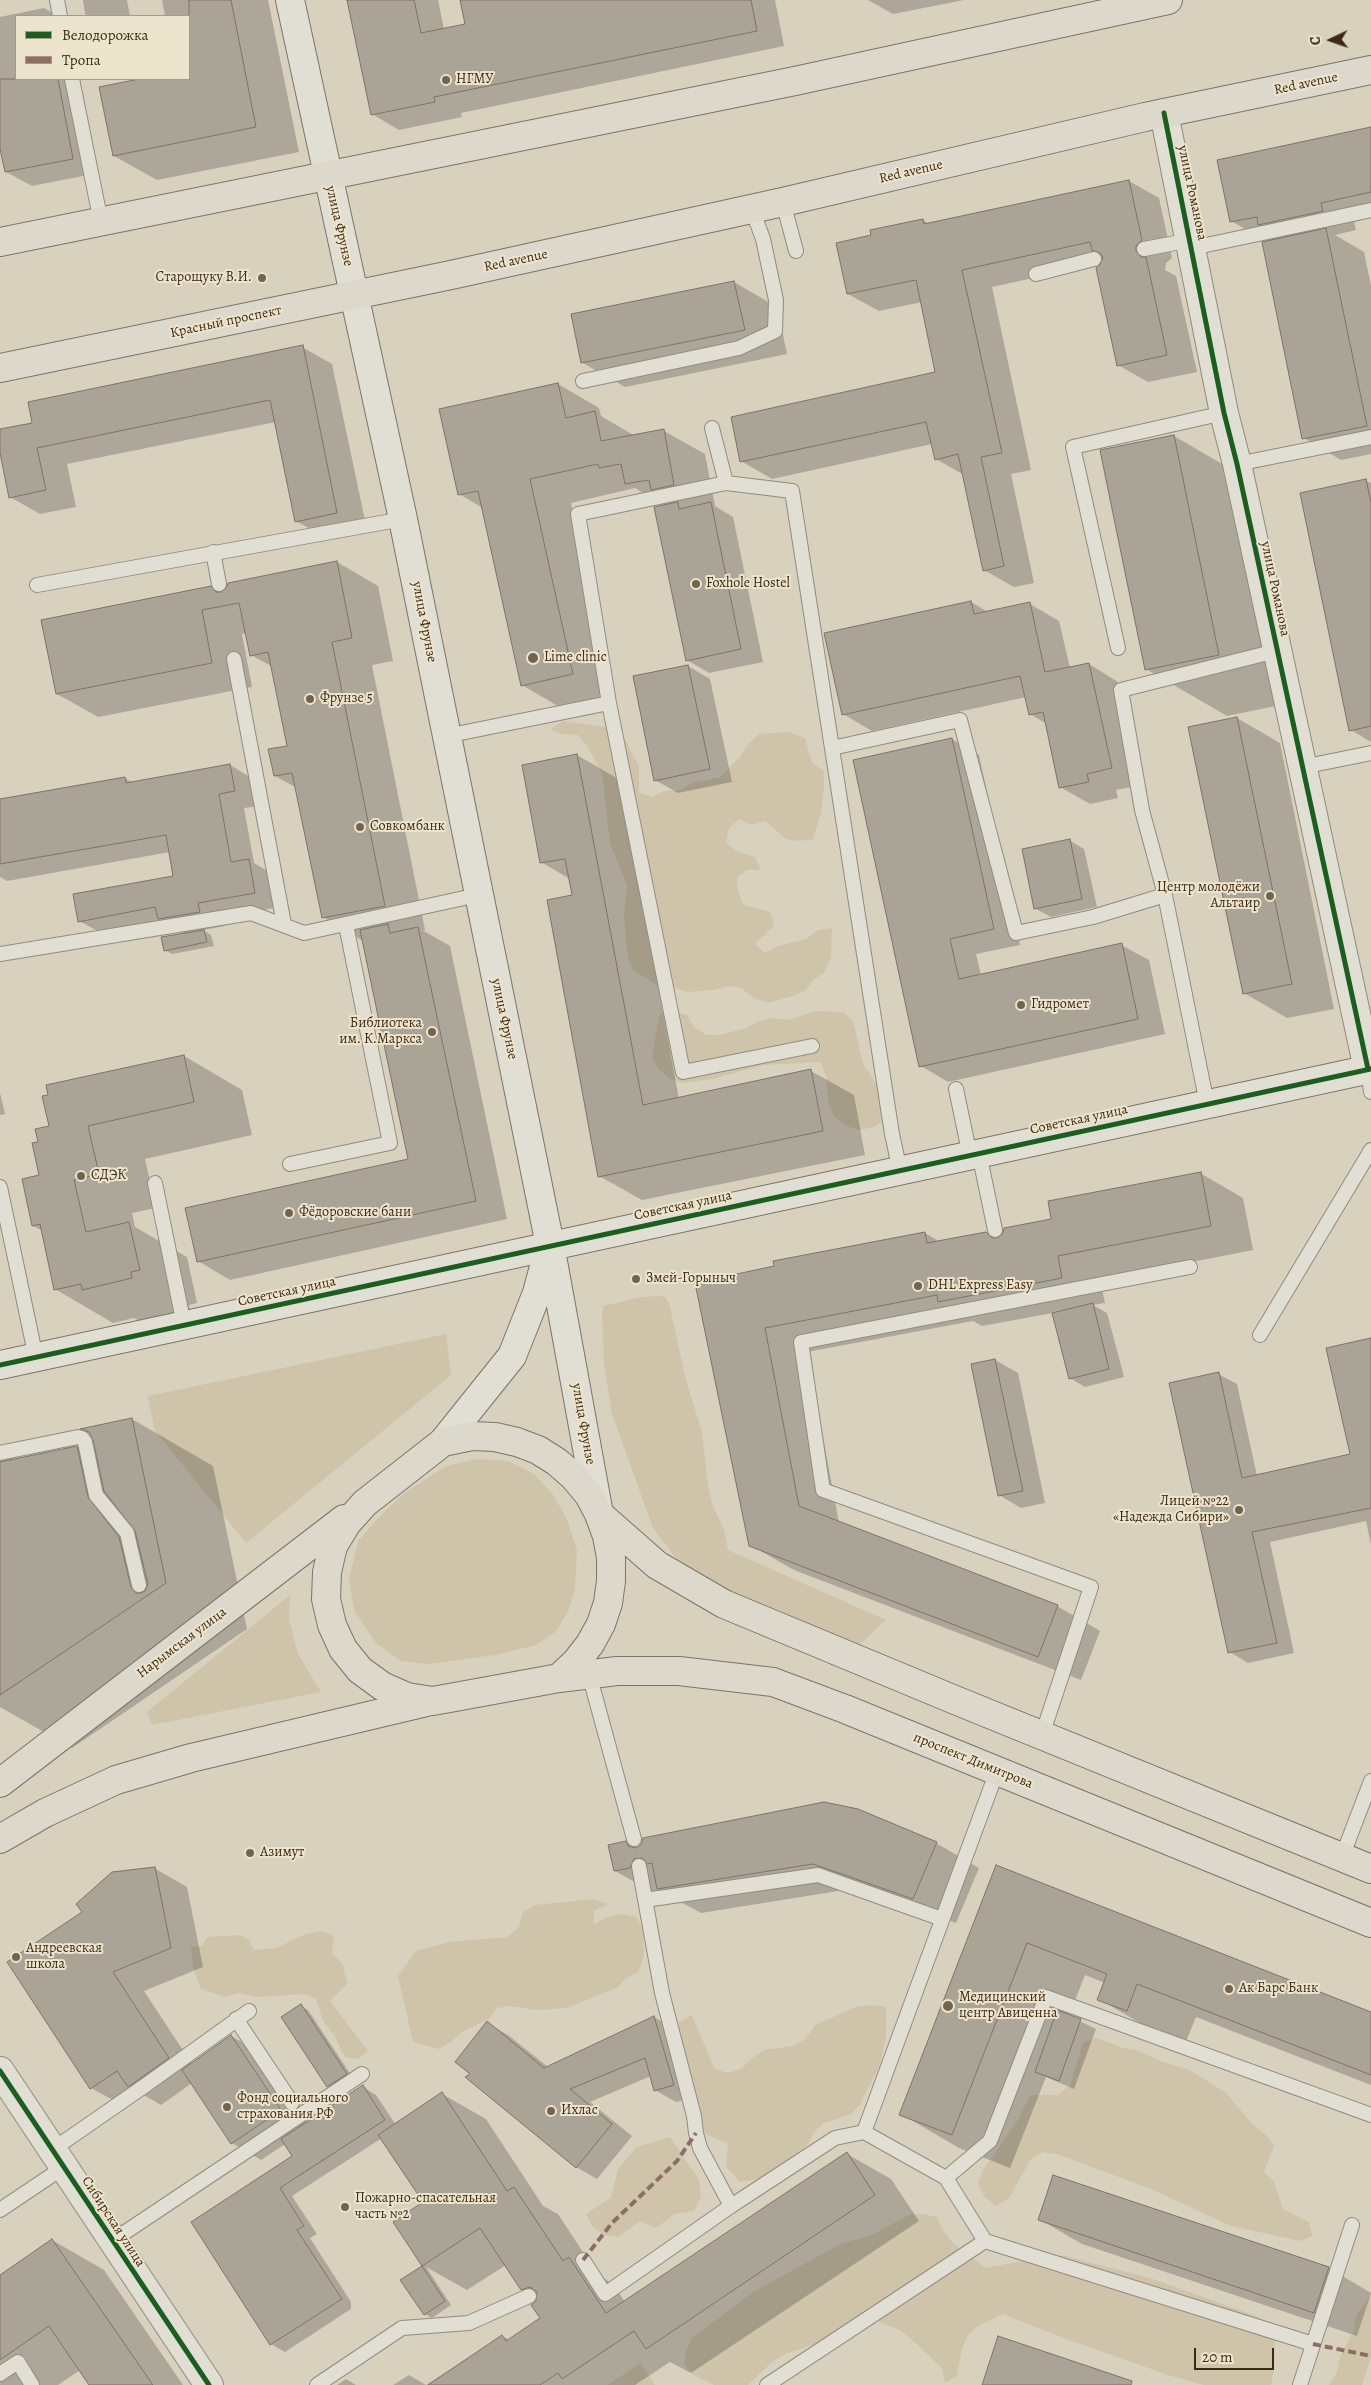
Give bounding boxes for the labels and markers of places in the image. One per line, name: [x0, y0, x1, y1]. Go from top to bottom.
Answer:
place label: НГМУ: [456, 72, 493, 88]
marker: НГМУ: [440, 74, 452, 86]
place label: Старощуку В.И.: [155, 270, 252, 286]
marker: Старощуку В.И.: [256, 272, 268, 284]
place label: Foxhole Hostel: [706, 576, 790, 592]
marker: Foxhole Hostel: [690, 578, 702, 590]
place label: Lime clinic: [544, 650, 607, 666]
marker: Lime clinic: [526, 651, 540, 665]
place label: Фрунзе 5: [320, 691, 373, 707]
marker: Фрунзе 5: [304, 693, 316, 705]
place label: Совкомбанк: [370, 819, 445, 835]
marker: Совкомбанк: [354, 821, 366, 833]
place label: Центр молодёжи Альтаир: [1157, 880, 1260, 912]
marker: Центр молодёжи Альтаир: [1264, 890, 1276, 902]
place label: Гидромет: [1031, 997, 1089, 1013]
marker: Гидромет: [1015, 999, 1027, 1011]
place label: Библиотека им. К.Маркса: [339, 1016, 422, 1048]
marker: Библиотека им. К.Маркса: [426, 1026, 438, 1038]
place label: СДЭК: [91, 1168, 126, 1184]
marker: СДЭК: [75, 1170, 87, 1182]
place label: Фёдоровские бани: [299, 1205, 411, 1221]
marker: Фёдоровские бани: [283, 1207, 295, 1219]
place label: Змей-Горыныч: [646, 1271, 736, 1287]
marker: Змей-Горыныч: [630, 1273, 642, 1285]
place label: DHL Express Easy: [928, 1278, 1032, 1294]
marker: DHL Express Easy: [912, 1280, 924, 1292]
place label: Лицей №22 «Надежда Сибири»: [1113, 1494, 1229, 1526]
marker: Лицей №22 «Надежда Сибири»: [1233, 1504, 1245, 1516]
place label: Азимут: [260, 1845, 304, 1861]
marker: Азимут: [244, 1847, 256, 1859]
place label: Андреевская школа: [26, 1941, 102, 1974]
marker: Андреевская школа: [10, 1951, 22, 1963]
place label: Ак Барс Банк: [1239, 1981, 1318, 1997]
marker: Ак Барс Банк: [1223, 1983, 1235, 1995]
place label: Медицинский центр Авиценна: [959, 1990, 1057, 2022]
marker: Медицинский центр Авиценна: [941, 1999, 955, 2013]
place label: Фонд социального страхования РФ: [237, 2091, 348, 2124]
marker: Фонд социального страхования РФ: [221, 2101, 233, 2113]
place label: Ихлас: [561, 2103, 598, 2119]
marker: Ихлас: [545, 2105, 557, 2117]
place label: Пожарно-спасательная часть №2: [355, 2191, 496, 2224]
marker: Пожарно-спасательная часть №2: [339, 2201, 351, 2213]

